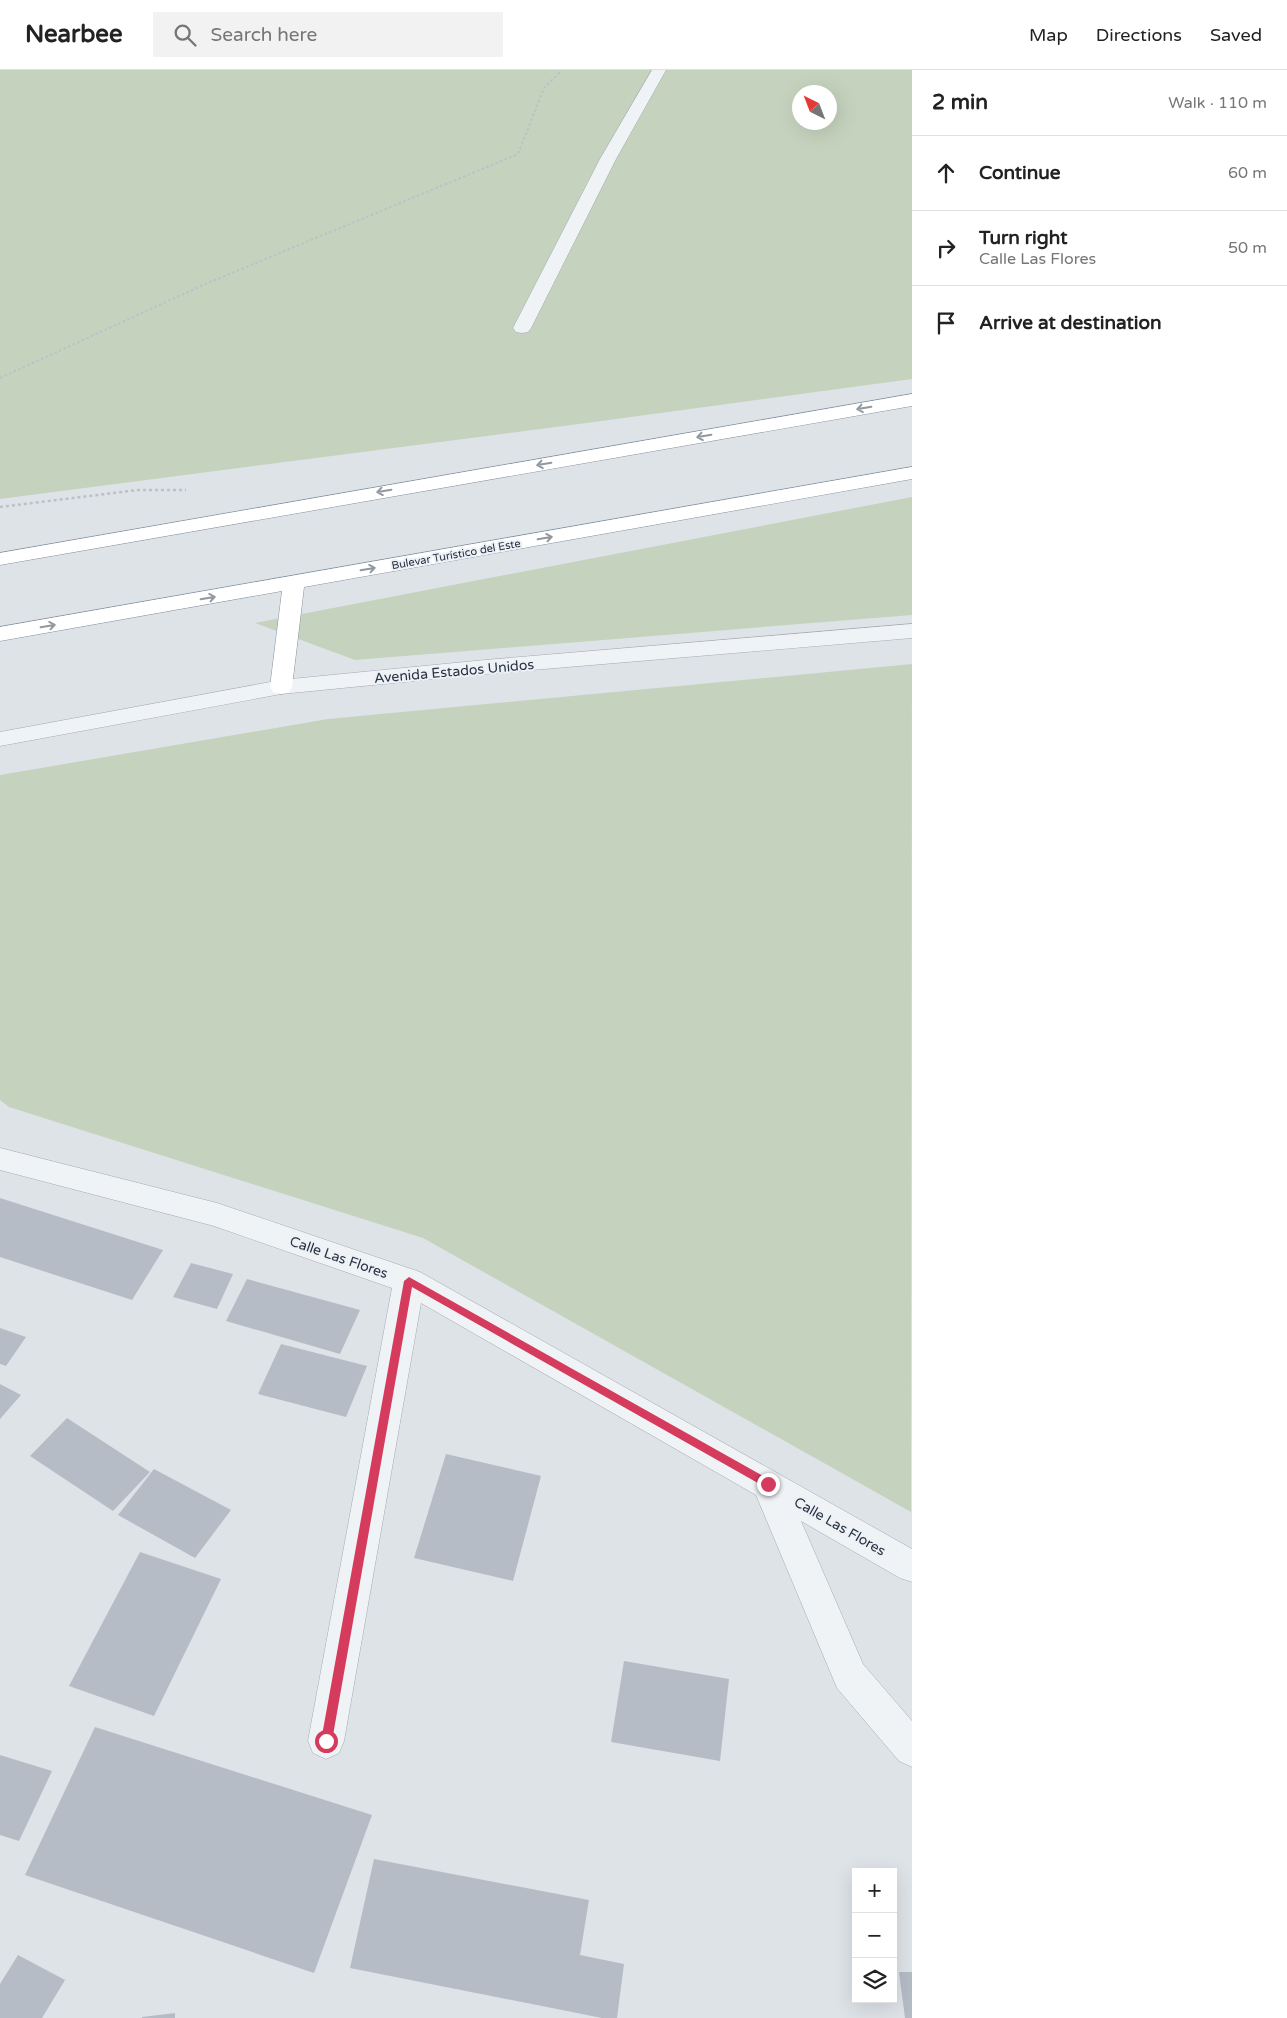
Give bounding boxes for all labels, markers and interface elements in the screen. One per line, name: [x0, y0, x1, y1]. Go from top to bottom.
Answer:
search box: [153, 12, 503, 57]
text: Nearbee: [25, 20, 123, 49]
icon: search: [171, 21, 199, 49]
text: Search here: [211, 24, 317, 46]
text: Map: [1029, 24, 1068, 46]
text: Directions: [1096, 24, 1182, 46]
text: Saved: [1210, 24, 1262, 46]
north arrow: [792, 85, 837, 130]
text: 2 min: [932, 90, 988, 115]
text: Walk · 110 m: [1168, 93, 1267, 113]
icon: ahead: [932, 159, 960, 187]
text: Continue: [979, 162, 1061, 184]
text: 60 m: [1228, 163, 1267, 183]
text: Turn right: [979, 227, 1067, 249]
icon: right: [932, 234, 960, 262]
text: 50 m: [1228, 238, 1267, 258]
text: Calle Las Flores: [979, 249, 1096, 269]
icon: arrive: [932, 309, 960, 337]
text: Arrive at destination: [979, 312, 1162, 334]
one-way arrow: [856, 404, 872, 414]
one-way arrow: [696, 432, 712, 442]
one-way arrow: [536, 459, 552, 469]
one-way arrow: [376, 487, 392, 497]
one-way arrow: [537, 532, 553, 542]
street label: Bulevar Turístico del Este: [391, 537, 522, 572]
one-way arrow: [360, 564, 376, 574]
one-way arrow: [200, 592, 216, 602]
one-way arrow: [40, 620, 56, 630]
street label: Avenida Estados Unidos: [373, 656, 535, 687]
street label: Calle Las Flores: [288, 1233, 390, 1282]
route end: [757, 1473, 780, 1496]
street label: Calle Las Flores: [791, 1493, 889, 1560]
route start: [315, 1730, 338, 1753]
map controls: [852, 1868, 897, 2003]
button: +: [852, 1868, 897, 1913]
button: −: [852, 1913, 897, 1958]
button: layers: [852, 1958, 897, 2003]

